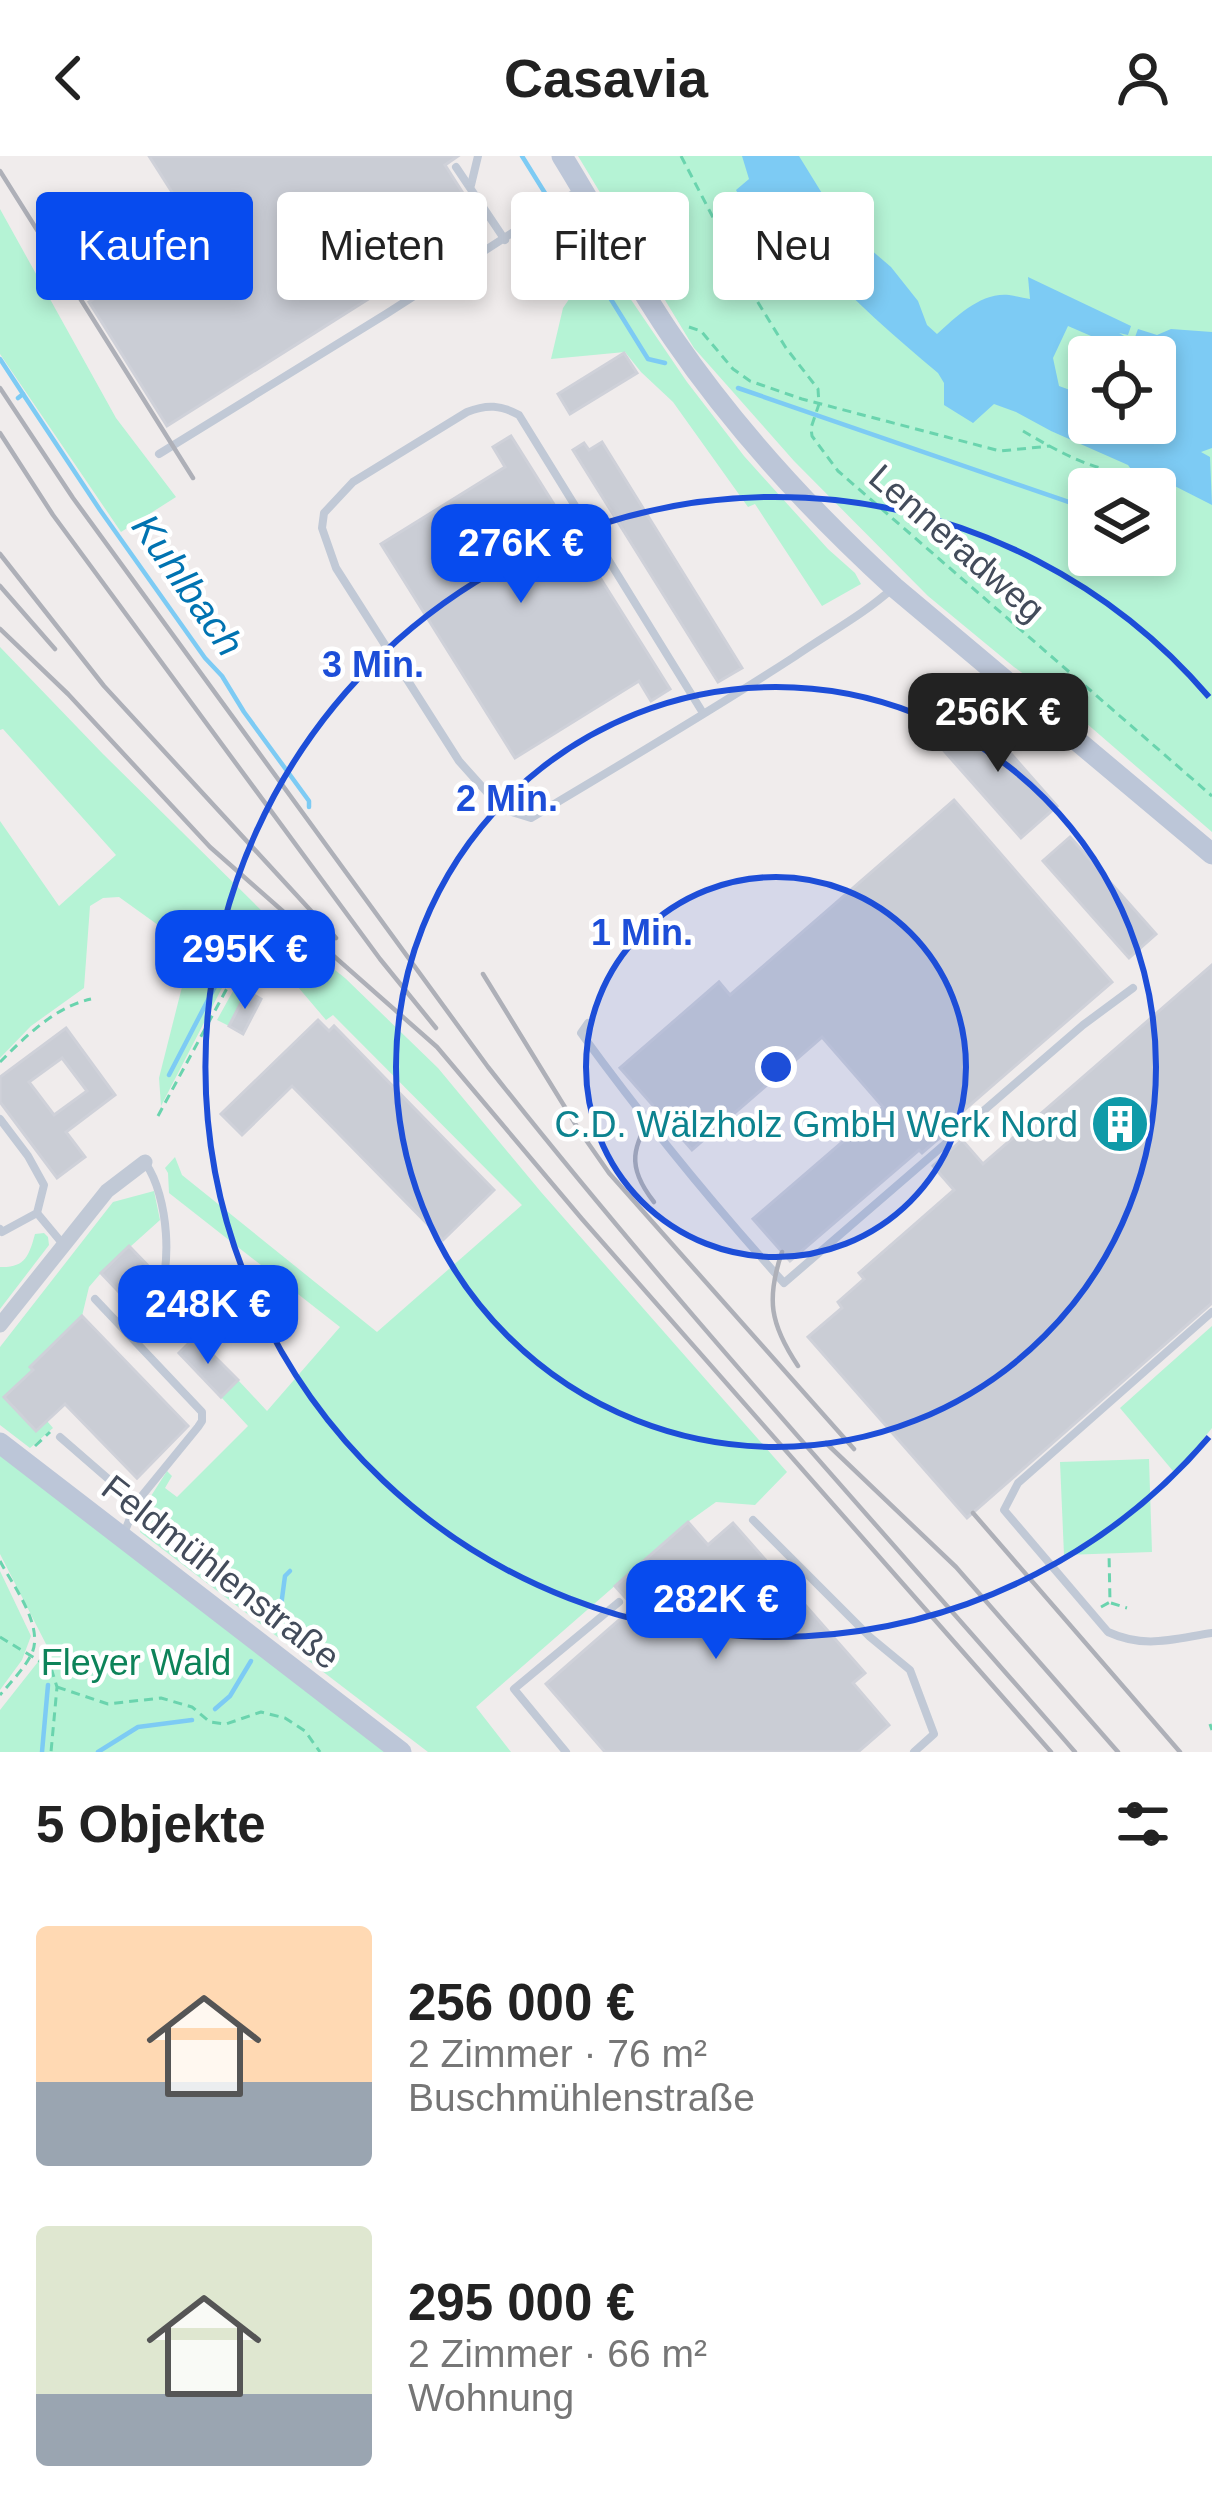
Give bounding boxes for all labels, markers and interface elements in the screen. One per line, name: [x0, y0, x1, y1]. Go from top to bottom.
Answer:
icon: back: [36, 45, 102, 111]
icon: person: [1110, 45, 1176, 111]
text: Casavia: [504, 48, 708, 108]
chip: Kaufen: [36, 192, 253, 300]
chip: Mieten: [277, 192, 487, 300]
chip: Filter: [511, 192, 689, 300]
chip: Neu: [713, 192, 874, 300]
map controls: [1068, 336, 1176, 576]
button: locate: [1068, 336, 1176, 444]
street label: Lenneradweg: [861, 456, 1053, 630]
button: layers: [1068, 468, 1176, 576]
pin: 276K €: [423, 504, 619, 606]
water label: Kuhlbach: [124, 506, 252, 664]
text: 276K €: [458, 521, 584, 564]
text: 3 Min.: [322, 644, 424, 685]
pin: 256K €: [900, 673, 1096, 775]
text: 256K €: [935, 690, 1061, 733]
text: 2 Min.: [456, 778, 558, 819]
pin: 295K €: [147, 910, 343, 1012]
text: 1 Min.: [591, 912, 693, 953]
text: 295K €: [182, 927, 308, 970]
centre of rings: [755, 1046, 797, 1088]
building icon: C.D. Wälzholz GmbH Werk Nord: [1089, 1093, 1151, 1155]
place label: C.D. Wälzholz GmbH Werk Nord: [555, 1104, 1078, 1145]
pin: 248K €: [110, 1265, 306, 1367]
text: 248K €: [145, 1282, 271, 1325]
street label: Feldmühlenstraße: [94, 1467, 348, 1677]
pin: 282K €: [618, 1560, 814, 1662]
text: 282K €: [653, 1577, 779, 1620]
park label: Fleyer Wald: [41, 1642, 231, 1683]
icon: filters: [1110, 1791, 1176, 1857]
text: 5 Objekte: [36, 1796, 266, 1853]
icon: home: [132, 1974, 276, 2118]
text: 256 000 €: [408, 1974, 635, 2031]
text: 2 Zimmer · 76 m²: [408, 2032, 707, 2075]
text: Buschmühlenstraße: [408, 2076, 755, 2119]
icon: home: [132, 2274, 276, 2418]
text: 295 000 €: [408, 2274, 635, 2331]
text: 2 Zimmer · 66 m²: [408, 2332, 707, 2375]
text: Wohnung: [408, 2376, 574, 2419]

